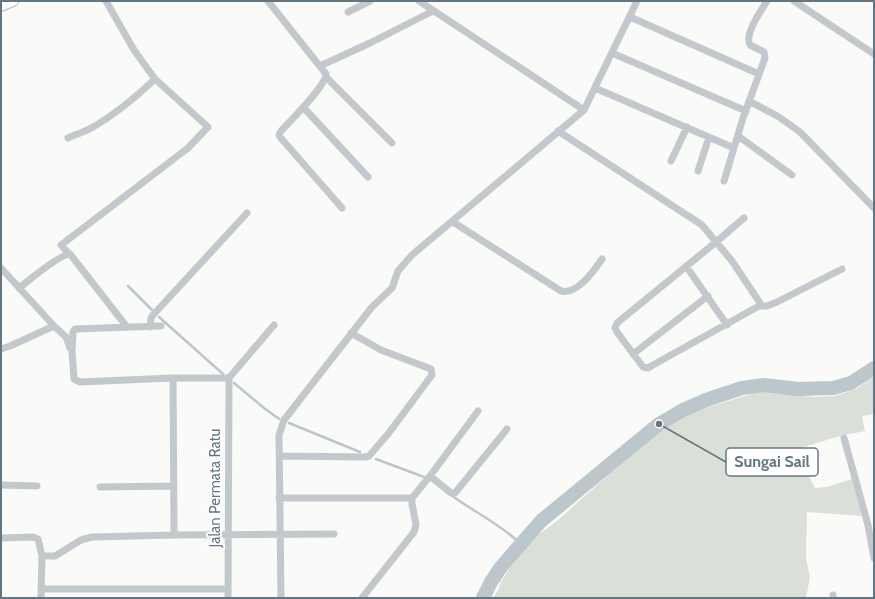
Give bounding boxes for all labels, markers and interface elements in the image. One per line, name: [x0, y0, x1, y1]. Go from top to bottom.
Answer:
street label: Jalan Permata Ratu: [206, 429, 224, 548]
callout: Sungai Sail: [726, 448, 818, 476]
text: Sungai Sail: [734, 452, 810, 471]

